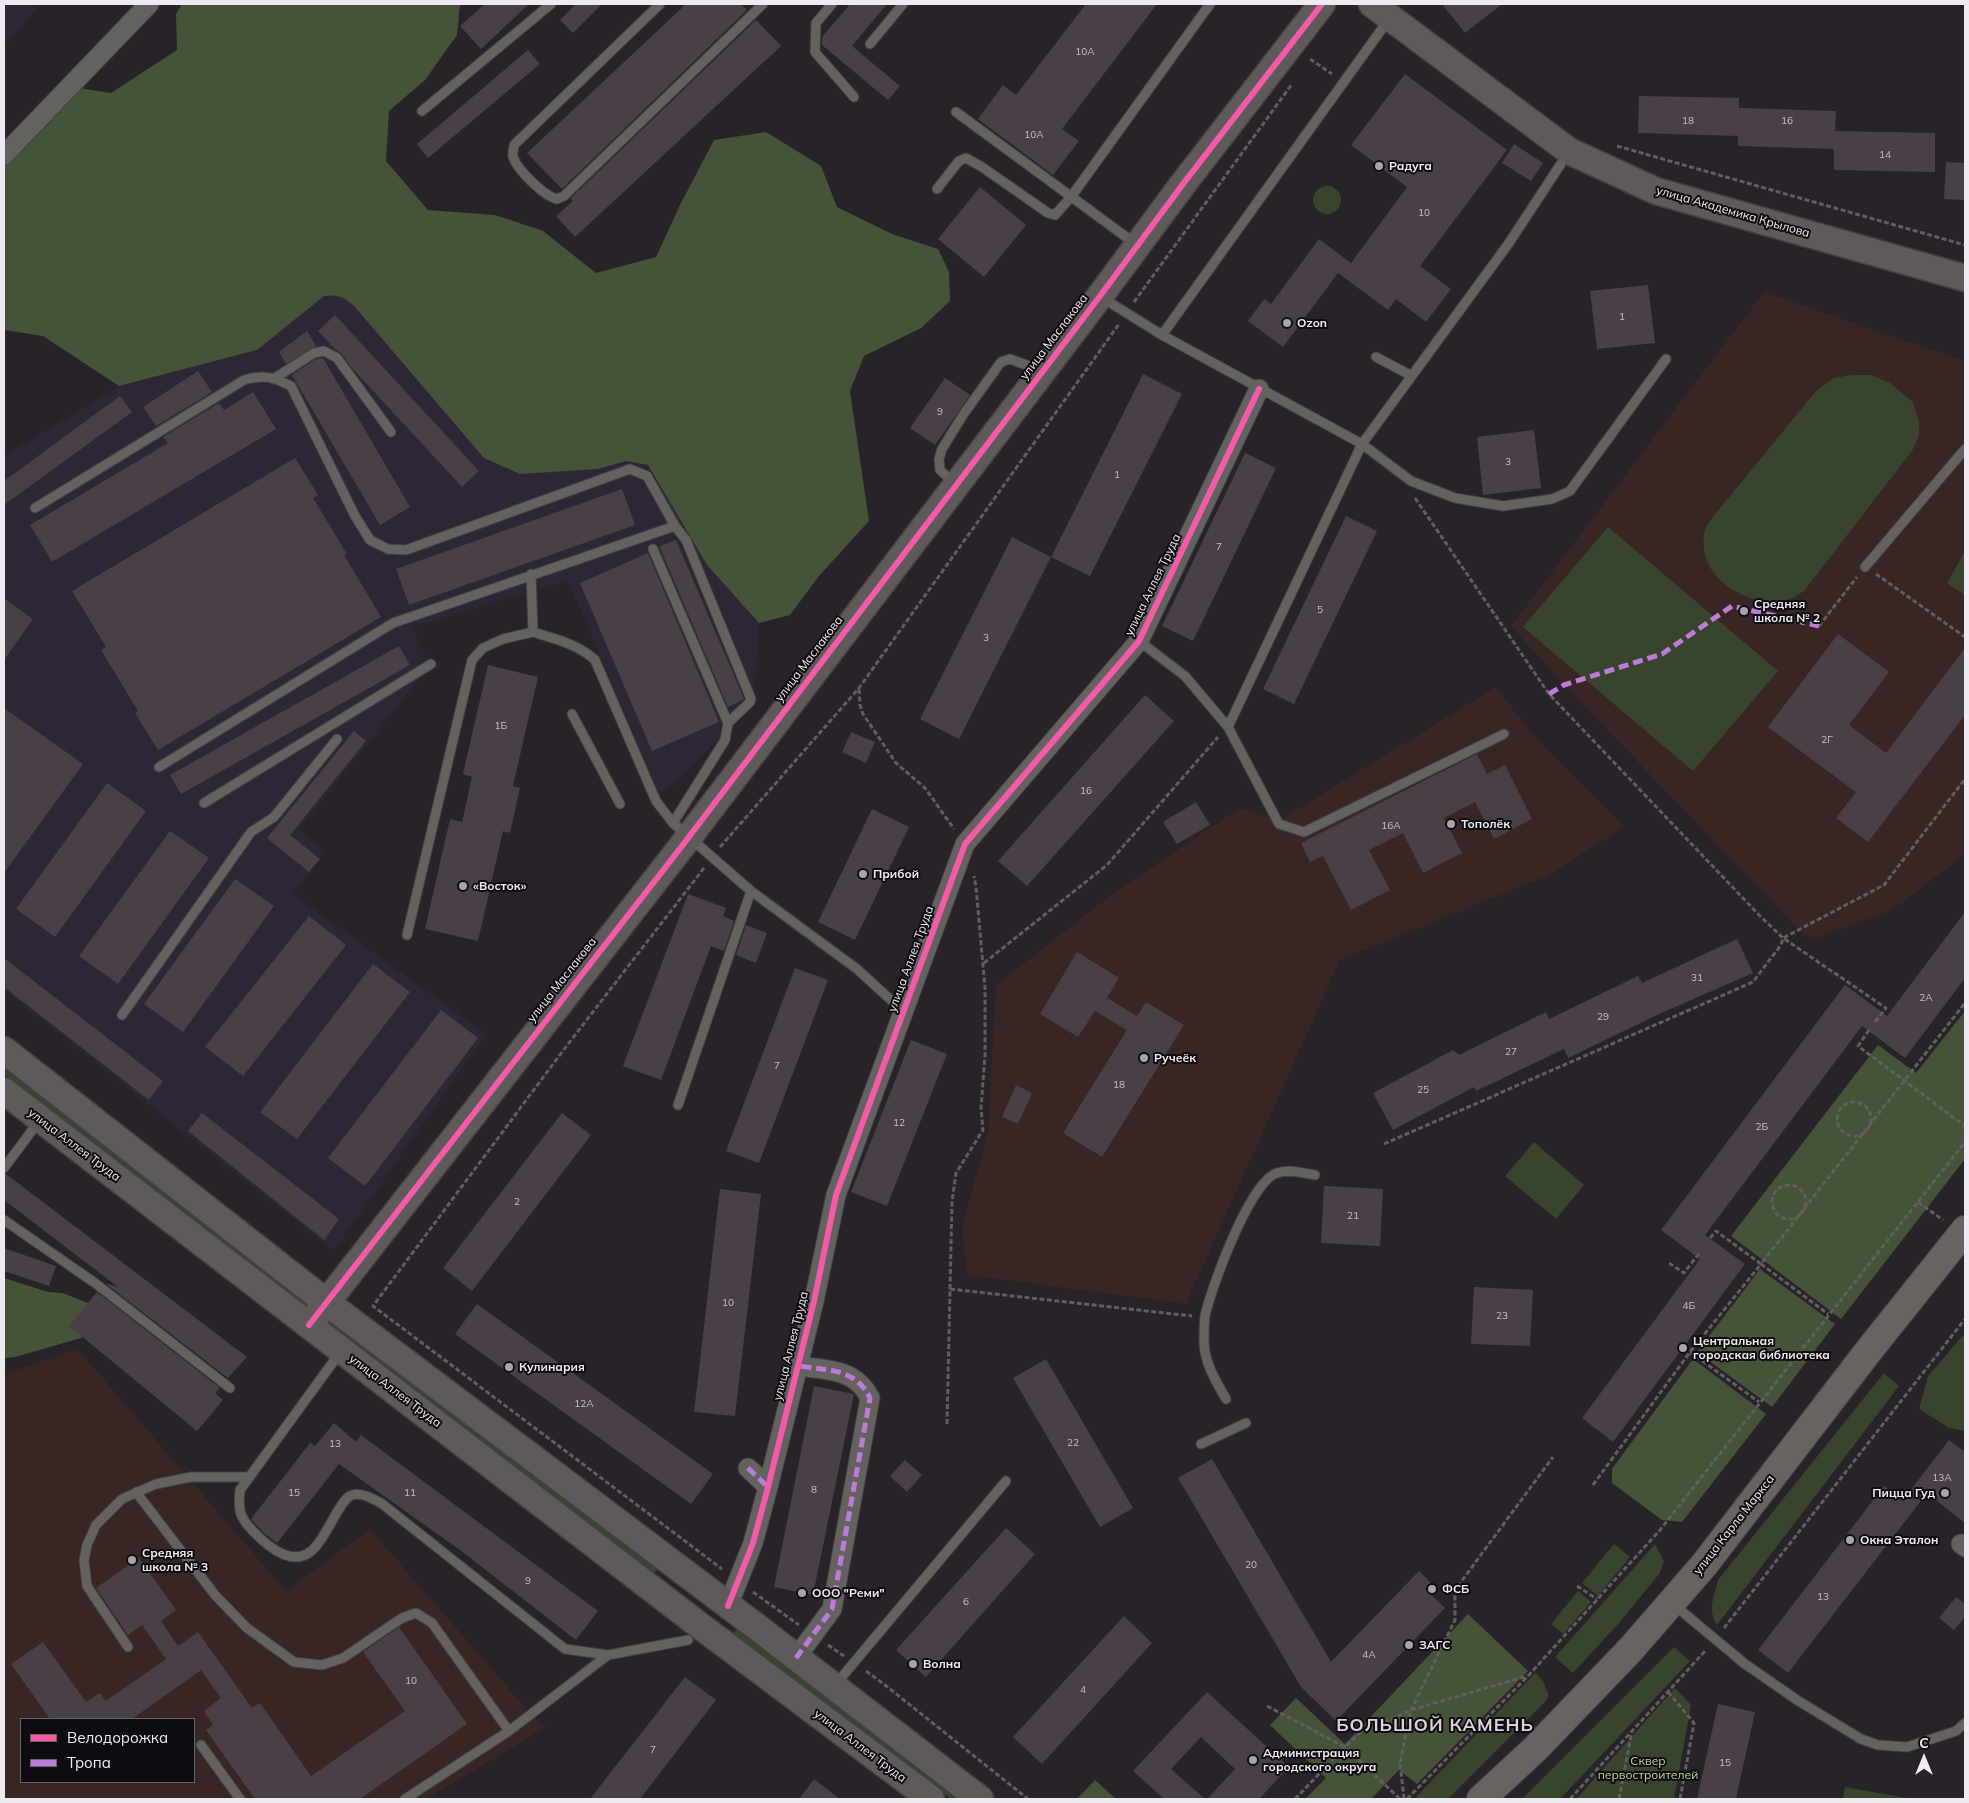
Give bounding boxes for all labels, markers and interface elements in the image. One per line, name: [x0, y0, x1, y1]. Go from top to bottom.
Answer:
house number: 10А: [1075, 46, 1095, 58]
house number: 18: [1682, 115, 1694, 127]
house number: 16: [1781, 115, 1793, 127]
house number: 10А: [1024, 129, 1044, 141]
house number: 14: [1879, 149, 1891, 161]
place label: Радуга: [1389, 159, 1432, 173]
marker: Радуга: [1373, 160, 1385, 172]
street label: улица Академика Крылова: [1655, 183, 1811, 241]
house number: 10: [1418, 207, 1430, 219]
street label: улица Маслакова: [1017, 291, 1091, 383]
house number: 1: [1619, 311, 1625, 323]
place label: Ozon: [1297, 316, 1327, 330]
marker: Ozon: [1281, 317, 1293, 329]
house number: 9: [937, 406, 943, 418]
house number: 3: [1505, 456, 1511, 468]
house number: 1: [1114, 469, 1120, 481]
street label: улица Аллея Труда: [1122, 532, 1184, 638]
house number: 7: [1216, 541, 1222, 553]
place label: Средняя школа № 2: [1754, 597, 1820, 625]
house number: 5: [1317, 604, 1323, 616]
marker: Средняя школа № 2: [1738, 605, 1750, 617]
street label: улица Маслакова: [772, 613, 846, 705]
house number: 3: [983, 632, 989, 644]
house number: 1Б: [495, 720, 507, 732]
house number: 2Г: [1821, 734, 1833, 746]
house number: 16: [1080, 785, 1092, 797]
place label: Тополёк: [1461, 817, 1510, 831]
marker: Тополёк: [1445, 818, 1457, 830]
house number: 16А: [1381, 820, 1401, 832]
place label: Прибой: [873, 867, 919, 881]
marker: Прибой: [857, 868, 869, 880]
place label: «Восток»: [473, 879, 527, 893]
marker: «Восток»: [457, 880, 469, 892]
street label: улица Аллея Труда: [885, 904, 937, 1014]
street label: улица Маслакова: [524, 935, 600, 1025]
house number: 31: [1691, 972, 1703, 984]
house number: 2А: [1919, 992, 1933, 1004]
house number: 29: [1597, 1011, 1609, 1023]
house number: 27: [1505, 1046, 1517, 1058]
place label: Ручеёк: [1154, 1051, 1196, 1065]
marker: Ручеёк: [1138, 1052, 1150, 1064]
house number: 7: [774, 1060, 780, 1072]
house number: 18: [1113, 1079, 1125, 1091]
house number: 25: [1417, 1084, 1429, 1096]
street label: улица Аллея Труда: [25, 1106, 123, 1184]
house number: 12: [893, 1117, 905, 1129]
house number: 2Б: [1756, 1121, 1768, 1133]
house number: 2: [514, 1196, 520, 1208]
house number: 21: [1347, 1210, 1359, 1222]
street label: улица Аллея Труда: [770, 1290, 812, 1402]
house number: 10: [722, 1297, 734, 1309]
house number: 4Б: [1683, 1300, 1695, 1312]
house number: 23: [1496, 1310, 1508, 1322]
place label: Центральная городская библиотека: [1693, 1334, 1830, 1362]
marker: Центральная городская библиотека: [1677, 1342, 1689, 1354]
street label: улица Аллея Труда: [346, 1352, 444, 1430]
place label: Кулинария: [519, 1360, 585, 1374]
marker: Кулинария: [503, 1361, 515, 1373]
house number: 12А: [574, 1398, 594, 1410]
house number: 22: [1067, 1437, 1079, 1449]
house number: 13: [329, 1438, 341, 1450]
street label: улица Карла Маркса: [1691, 1472, 1777, 1578]
house number: 13А: [1932, 1472, 1952, 1484]
house number: 8: [811, 1484, 817, 1496]
place label: Пицца Гуд: [1872, 1486, 1935, 1500]
house number: 15: [288, 1487, 300, 1499]
house number: 11: [404, 1487, 416, 1499]
marker: Пицца Гуд: [1939, 1487, 1951, 1499]
place label: Окна Эталон: [1860, 1533, 1938, 1547]
marker: Окна Эталон: [1844, 1534, 1856, 1546]
place label: Средняя школа № 3: [142, 1546, 208, 1574]
marker: Средняя школа № 3: [126, 1554, 138, 1566]
house number: 20: [1245, 1559, 1257, 1571]
house number: 9: [525, 1575, 531, 1587]
place label: ФСБ: [1442, 1582, 1469, 1596]
marker: ФСБ: [1426, 1583, 1438, 1595]
place label: ООО "Реми": [812, 1586, 885, 1600]
marker: ООО "Реми": [796, 1587, 808, 1599]
house number: 13: [1817, 1591, 1829, 1603]
house number: 6: [963, 1596, 969, 1608]
place label: ЗАГС: [1419, 1638, 1451, 1652]
marker: ЗАГС: [1403, 1639, 1415, 1651]
house number: 4А: [1362, 1649, 1376, 1661]
place label: Волна: [923, 1657, 961, 1671]
marker: Волна: [907, 1658, 919, 1670]
house number: 10: [405, 1675, 417, 1687]
house number: 4: [1080, 1684, 1086, 1696]
street label: улица Аллея Труда: [811, 1707, 909, 1785]
district label: БОЛЬШОЙ КАМЕНЬ: [1334, 1715, 1536, 1737]
legend: [20, 1718, 195, 1783]
text: Велодорожка: [67, 1728, 168, 1747]
north arrow: [1899, 1733, 1949, 1783]
text: С: [1919, 1734, 1929, 1752]
house number: 7: [650, 1744, 656, 1756]
place label: Администрация городского округа: [1263, 1746, 1376, 1774]
text: Тропа: [67, 1753, 111, 1772]
marker: Администрация городского округа: [1247, 1754, 1259, 1766]
park label: Сквер первостроителей: [1598, 1754, 1698, 1782]
house number: 15: [1719, 1757, 1731, 1769]

